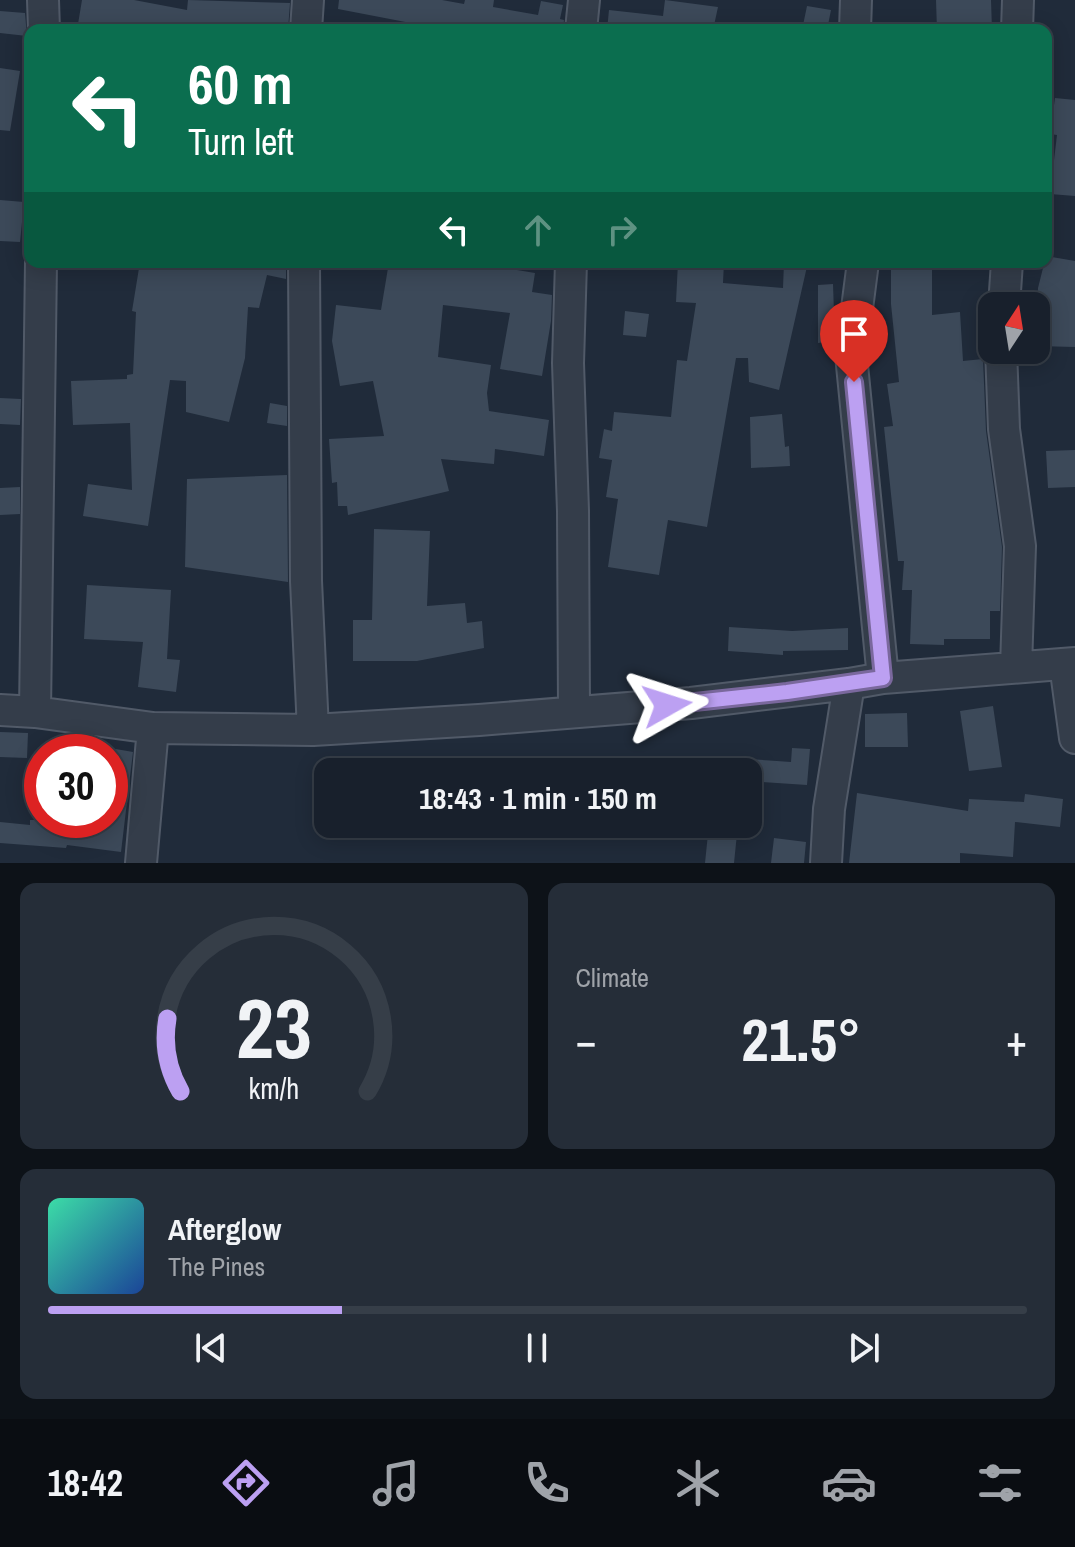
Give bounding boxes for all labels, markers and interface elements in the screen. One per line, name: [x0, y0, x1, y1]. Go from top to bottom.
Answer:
text: 60 m: [188, 46, 293, 121]
icon: left: [56, 56, 160, 160]
text: Turn left: [188, 118, 294, 166]
icon: left: [432, 208, 476, 252]
icon: ahead: [516, 208, 560, 252]
icon: right: [600, 208, 644, 252]
north arrow: [978, 292, 1050, 364]
map controls: [978, 292, 1050, 364]
pin: [820, 300, 888, 382]
icon: arrive: [832, 312, 876, 356]
position arrow: [625, 663, 709, 747]
speed limit sign: 30: [24, 734, 128, 838]
text: 18:43 · 1 min · 150 m: [419, 778, 657, 818]
text: Climate: [576, 960, 649, 995]
text: 23: [236, 972, 312, 1084]
text: 21.5°: [741, 999, 861, 1080]
text: −: [576, 1010, 597, 1070]
text: +: [1006, 1010, 1027, 1070]
text: km/h: [248, 1069, 299, 1108]
text: Afterglow: [168, 1209, 281, 1249]
text: The Pines: [168, 1249, 265, 1284]
icon: previous: [189, 1326, 233, 1370]
icon: pause: [515, 1326, 559, 1370]
icon: next: [842, 1326, 886, 1370]
icon: directions: [218, 1455, 274, 1511]
icon: music: [368, 1455, 424, 1511]
icon: phone: [519, 1455, 575, 1511]
icon: climate: [670, 1455, 726, 1511]
icon: car: [821, 1455, 877, 1511]
icon: filters: [972, 1455, 1028, 1511]
text: 18:42: [47, 1459, 123, 1507]

